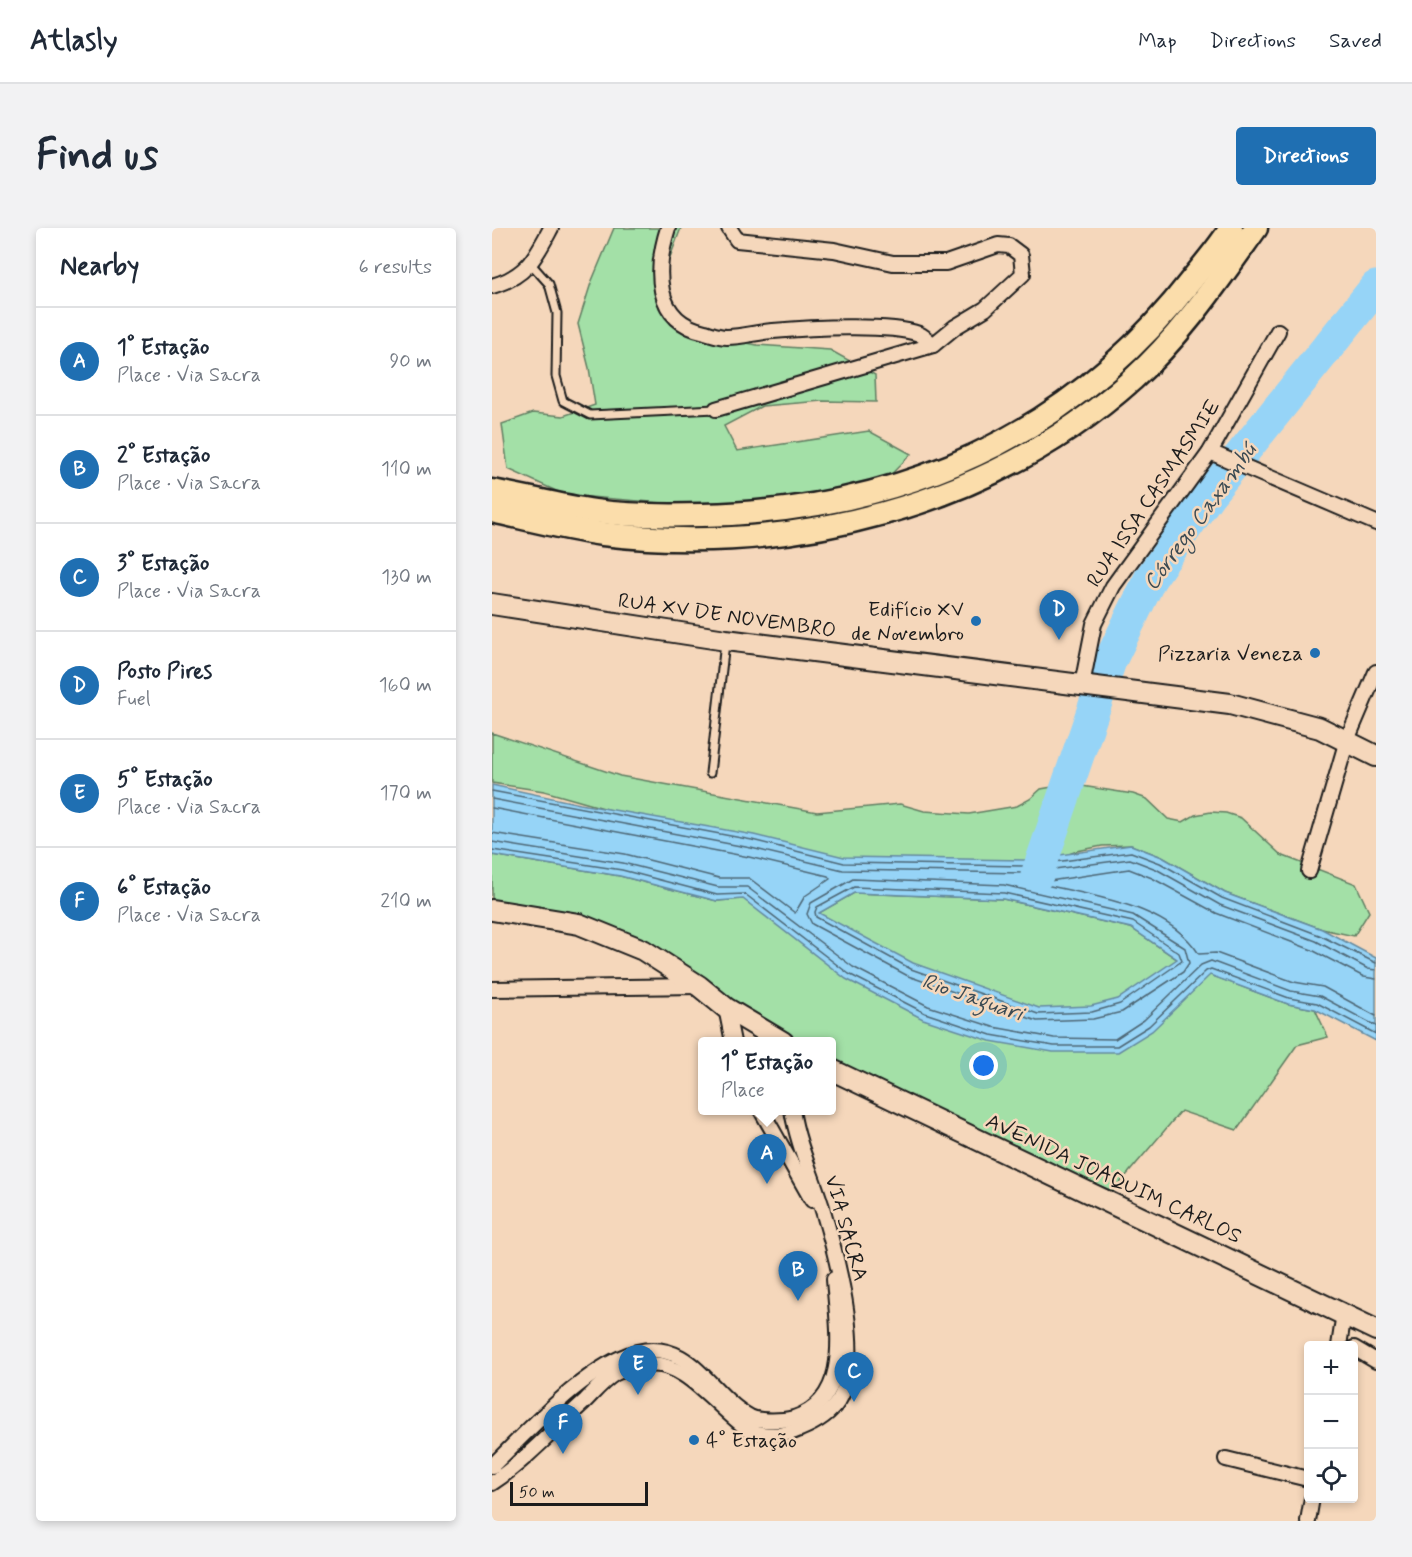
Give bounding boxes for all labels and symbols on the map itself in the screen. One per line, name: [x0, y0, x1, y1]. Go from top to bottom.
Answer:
street label: RUA ISSA CASMASMIE: [1081, 394, 1227, 593]
water label: Córrego Caxambú: [1138, 436, 1266, 597]
street label: RUA XV DE NOVEMBRO: [616, 587, 838, 645]
pin: D: [1040, 590, 1078, 640]
place label: Edifício XV de Novembro: [851, 596, 964, 648]
marker: Edifício XV de Novembro: [969, 614, 983, 628]
place label: Pizzaria Veneza: [1158, 640, 1303, 668]
marker: Pizzaria Veneza: [1308, 646, 1322, 660]
water label: Rio Jaguari: [917, 968, 1029, 1032]
your location: [969, 1051, 998, 1080]
street label: AVENIDA JOAQUIM CARLOS: [981, 1107, 1246, 1251]
pin: A: [748, 1134, 786, 1184]
street label: VIA SACRA: [818, 1172, 875, 1284]
pin: B: [778, 1252, 818, 1301]
pin: E: [618, 1346, 658, 1395]
pin: C: [834, 1352, 874, 1402]
pin: F: [544, 1404, 582, 1454]
place label: 4° Estação: [706, 1427, 797, 1455]
marker: 4° Estação: [687, 1433, 701, 1447]
scale bar: [510, 1479, 648, 1506]

